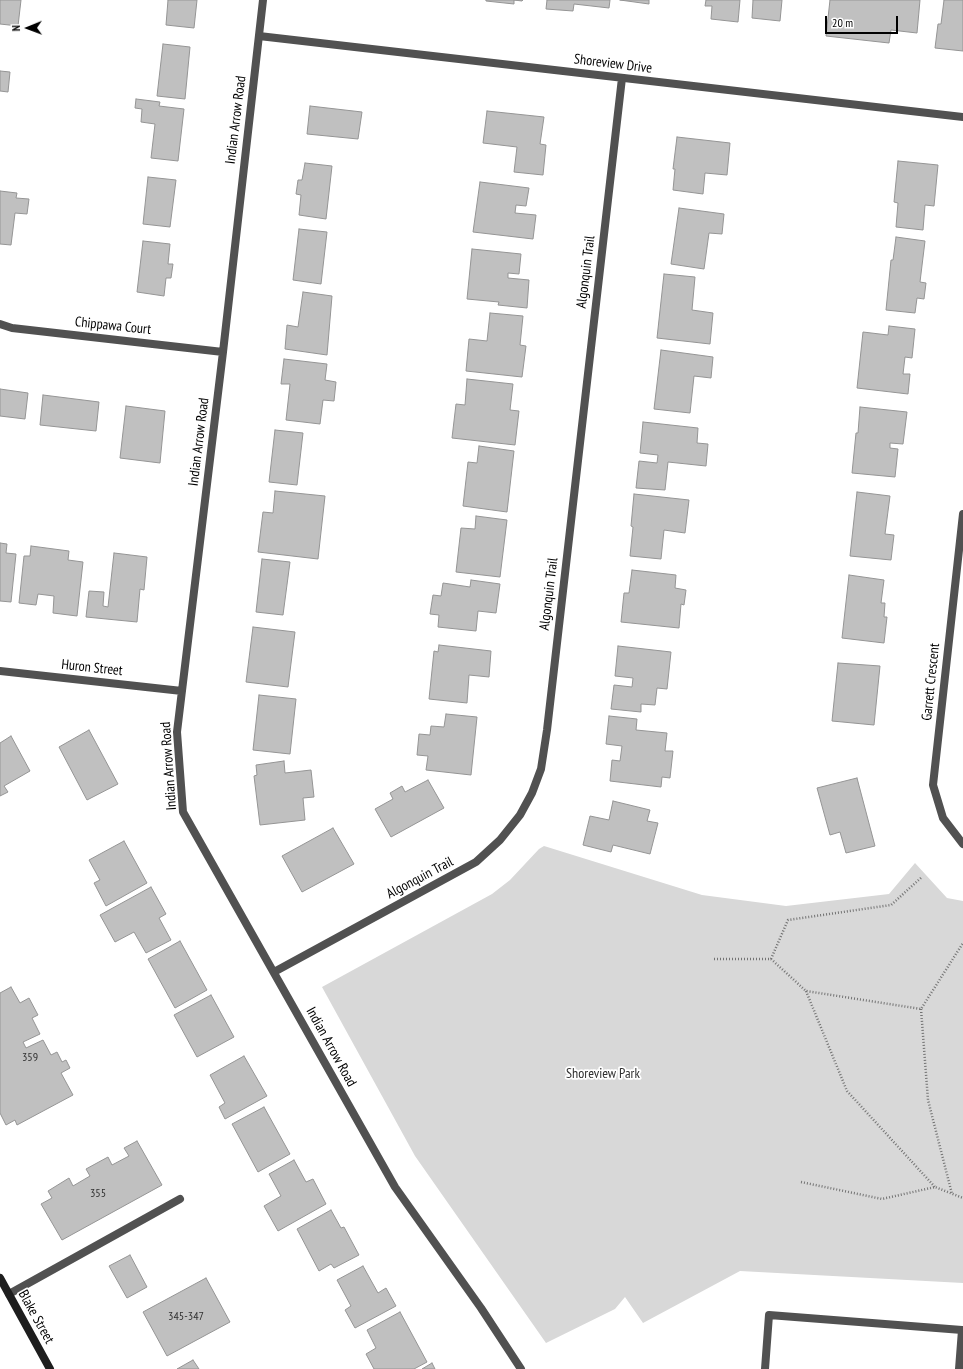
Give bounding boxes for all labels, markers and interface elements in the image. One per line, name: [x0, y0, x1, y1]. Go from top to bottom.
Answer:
north arrow: [8, 8, 48, 48]
scale bar: [827, 8, 900, 34]
text: 20 m: [832, 15, 853, 30]
text: N: [9, 25, 23, 31]
street label: Shoreview Drive: [573, 51, 653, 77]
street label: Indian Arrow Road: [222, 75, 250, 165]
street label: Algonquin Trail: [573, 235, 599, 309]
street label: Chippawa Court: [74, 314, 152, 338]
street label: Indian Arrow Road: [185, 397, 213, 487]
street label: Algonquin Trail: [536, 557, 562, 631]
street label: Garrett Crescent: [919, 642, 943, 722]
street label: Huron Street: [61, 656, 123, 680]
street label: Indian Arrow Road: [158, 721, 180, 811]
street label: Algonquin Trail: [384, 853, 456, 903]
street label: Indian Arrow Road: [302, 1004, 360, 1090]
house number: 359: [22, 1051, 38, 1065]
park label: Shoreview Park: [566, 1066, 640, 1082]
house number: 355: [90, 1187, 106, 1201]
street label: Blake Street: [14, 1287, 58, 1347]
house number: 345-347: [168, 1310, 204, 1324]

